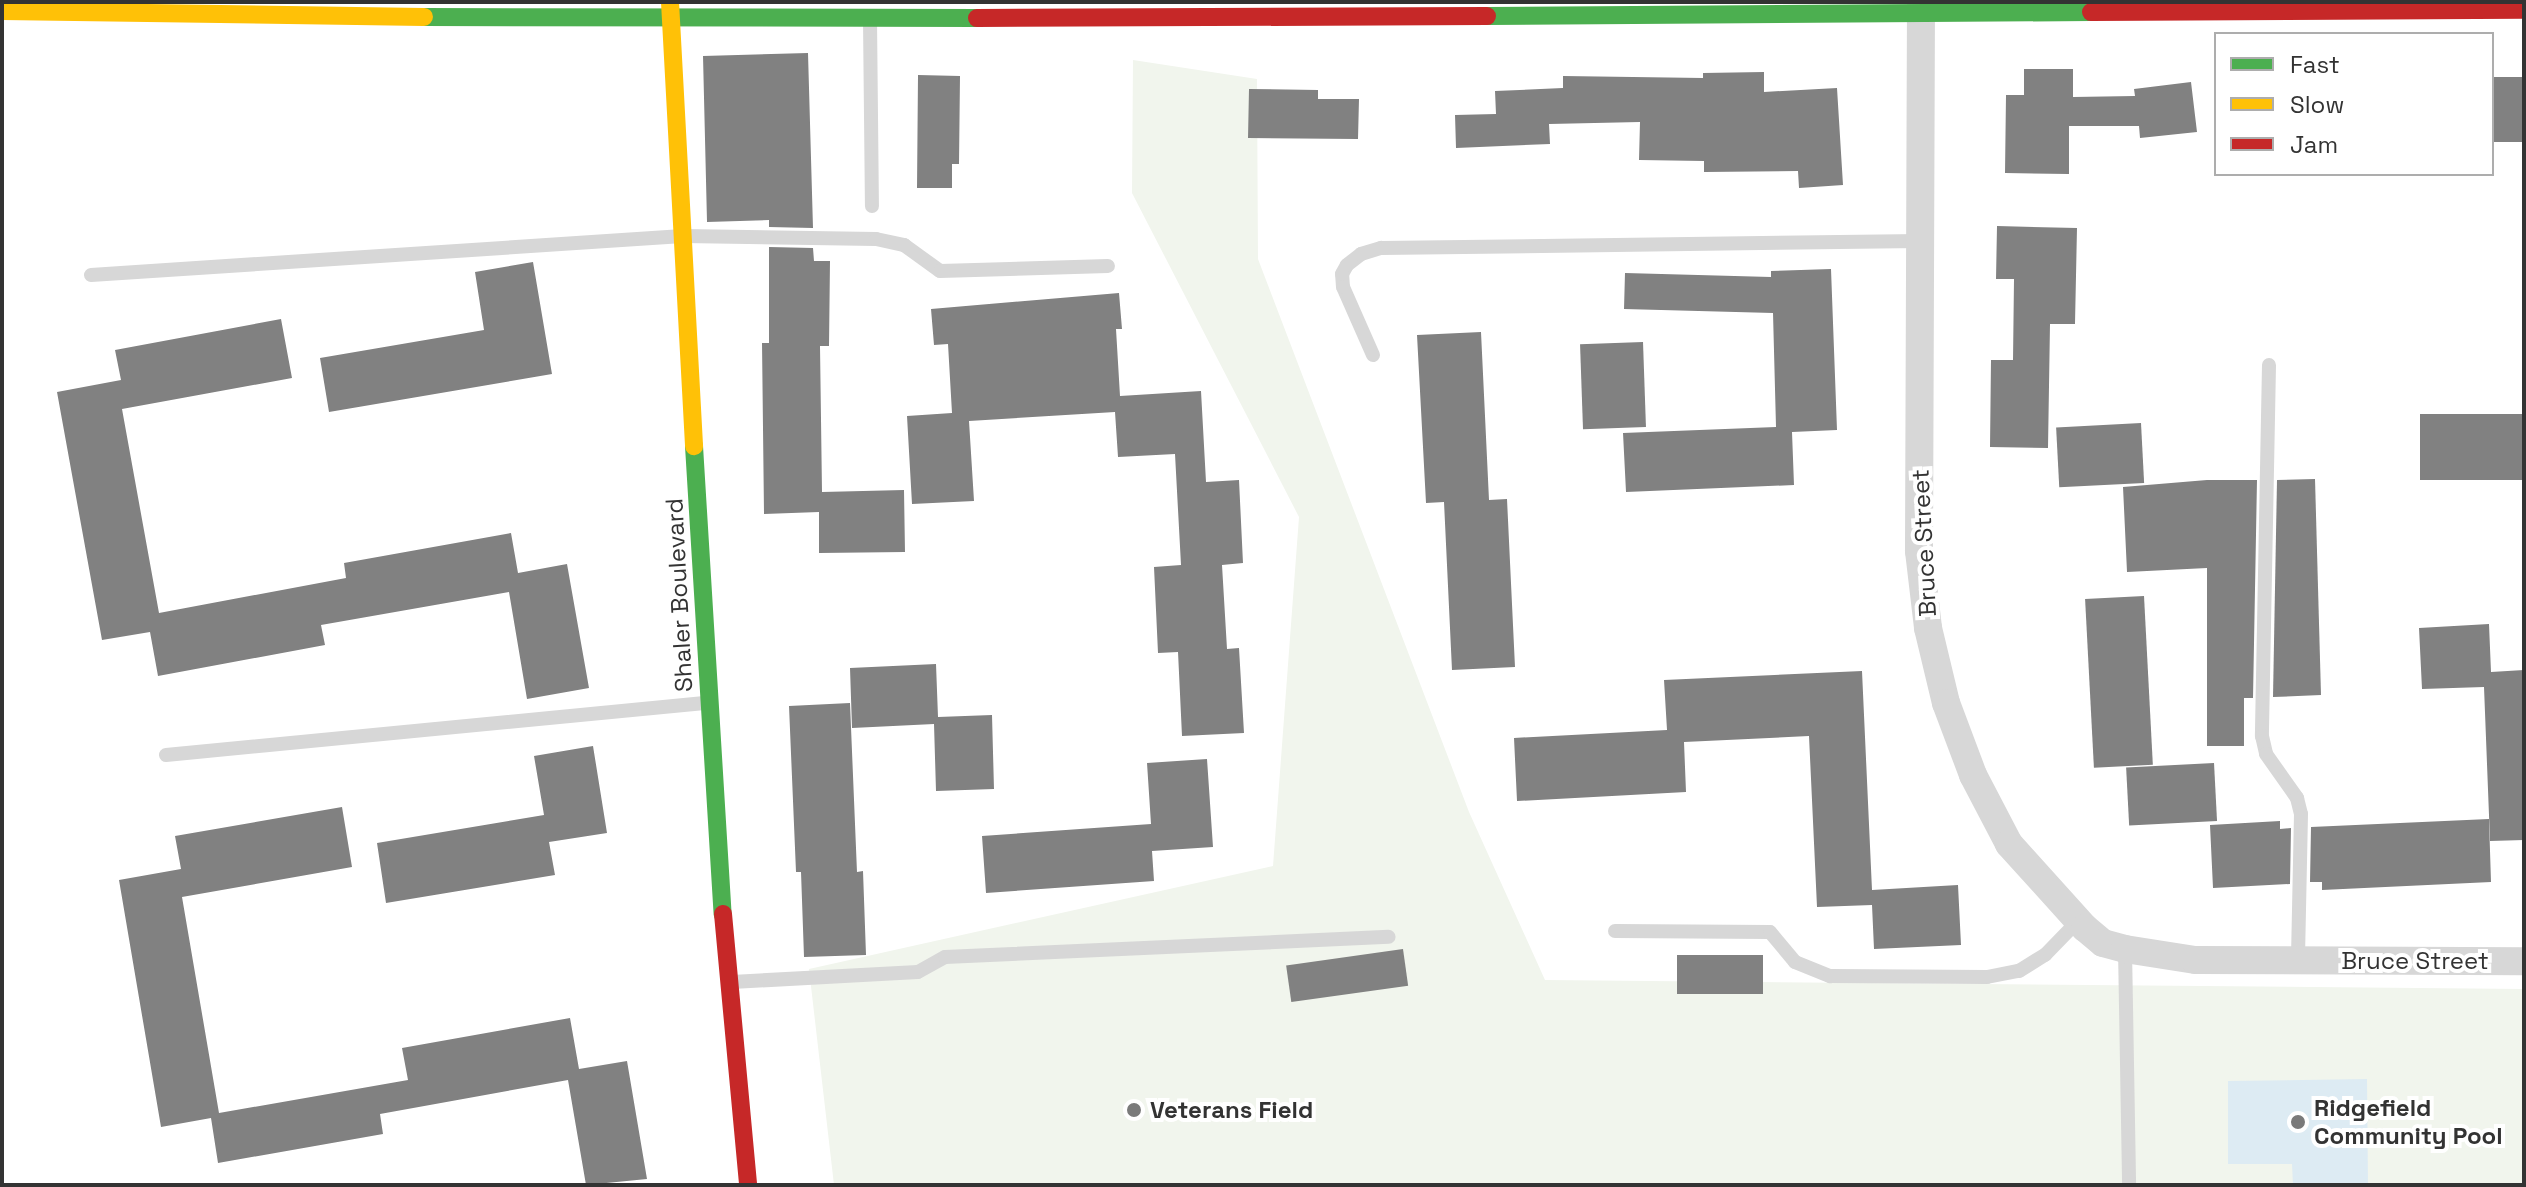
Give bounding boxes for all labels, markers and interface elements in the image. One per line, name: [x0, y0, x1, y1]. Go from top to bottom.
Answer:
legend: [2214, 32, 2494, 176]
text: Fast: [2290, 49, 2340, 80]
text: Slow: [2290, 89, 2344, 120]
text: Jam: [2290, 129, 2338, 160]
street label: Bruce Street: [1906, 469, 1942, 617]
street label: Shaler Boulevard: [660, 497, 698, 693]
street label: Bruce Street: [2341, 947, 2489, 975]
place label: Ridgefield Community Pool: [2314, 1094, 2503, 1150]
place label: Veterans Field: [1150, 1096, 1313, 1124]
marker: Veterans Field: [1125, 1101, 1143, 1119]
marker: Ridgefield Community Pool: [2289, 1113, 2307, 1131]

